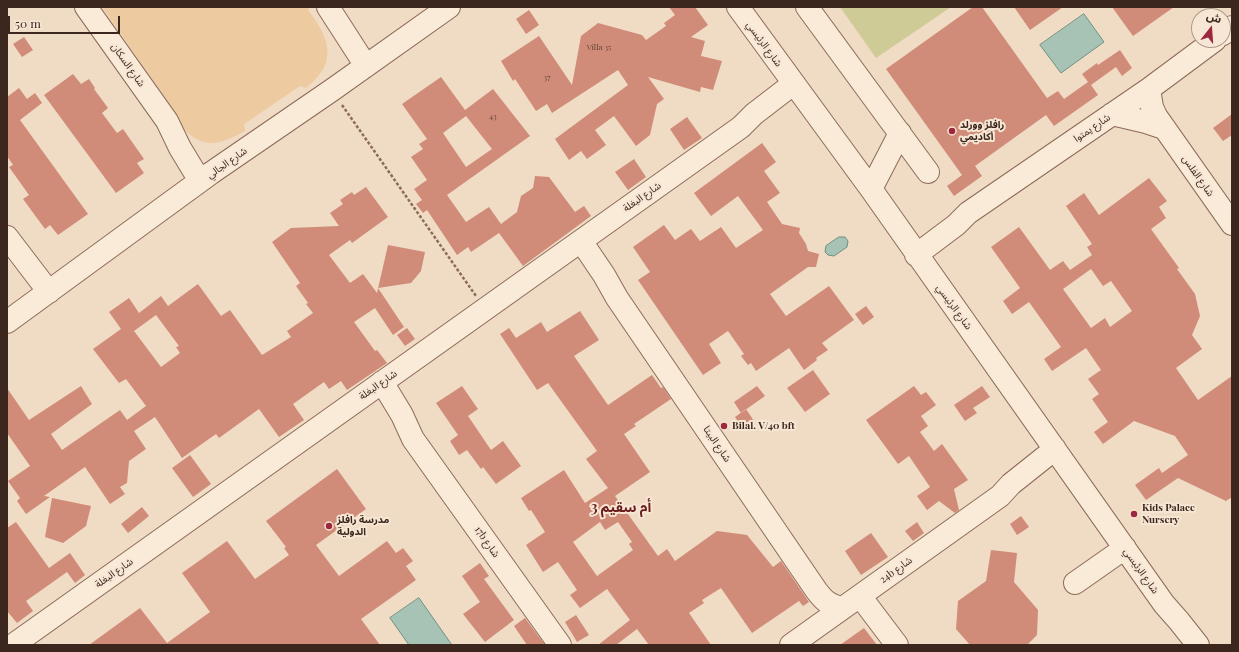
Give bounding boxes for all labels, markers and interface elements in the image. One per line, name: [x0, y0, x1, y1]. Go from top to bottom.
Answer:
scale bar: [10, 8, 122, 34]
north arrow: [1191, 8, 1231, 48]
text: ش: [1205, 8, 1224, 26]
text: 50 m: [15, 15, 41, 31]
street label: شارع الرئيسي: [744, 19, 784, 69]
street label: شارع السكان: [109, 41, 147, 89]
house number: Villa 35: [587, 42, 611, 52]
house number: 37: [544, 72, 550, 82]
house number: 43: [489, 111, 497, 121]
street label: شارع يمتوا: [1071, 111, 1113, 145]
place label: رافلز وورلد أكاديمي: [960, 119, 1004, 142]
marker: رافلز وورلد أكاديمي: [947, 126, 957, 136]
street label: شارع الجالي: [205, 145, 249, 181]
street label: شارع الفلس: [1179, 153, 1217, 199]
street label: شارع البغلة: [621, 180, 663, 214]
street label: شارع الرئيسي: [934, 282, 974, 332]
street label: شارع البغلة: [357, 368, 399, 402]
place label: Bilal. V/40 bft: [732, 420, 795, 432]
marker: Bilal. V/40 bft: [719, 421, 729, 431]
street label: شارع البيتا: [701, 424, 733, 464]
district label: أم سقيم 3: [591, 500, 651, 516]
place label: Kids Palace Nursery: [1142, 502, 1195, 526]
marker: Kids Palace Nursery: [1129, 509, 1139, 519]
place label: مدرسة رافلز الدولية: [337, 514, 389, 538]
marker: مدرسة رافلز الدولية: [324, 521, 334, 531]
street label: 17b شارع: [472, 524, 502, 560]
street label: شارع الرئيسي: [1121, 546, 1161, 596]
street label: 24b شارع: [877, 554, 915, 586]
street label: شارع البغلة: [93, 556, 135, 590]

